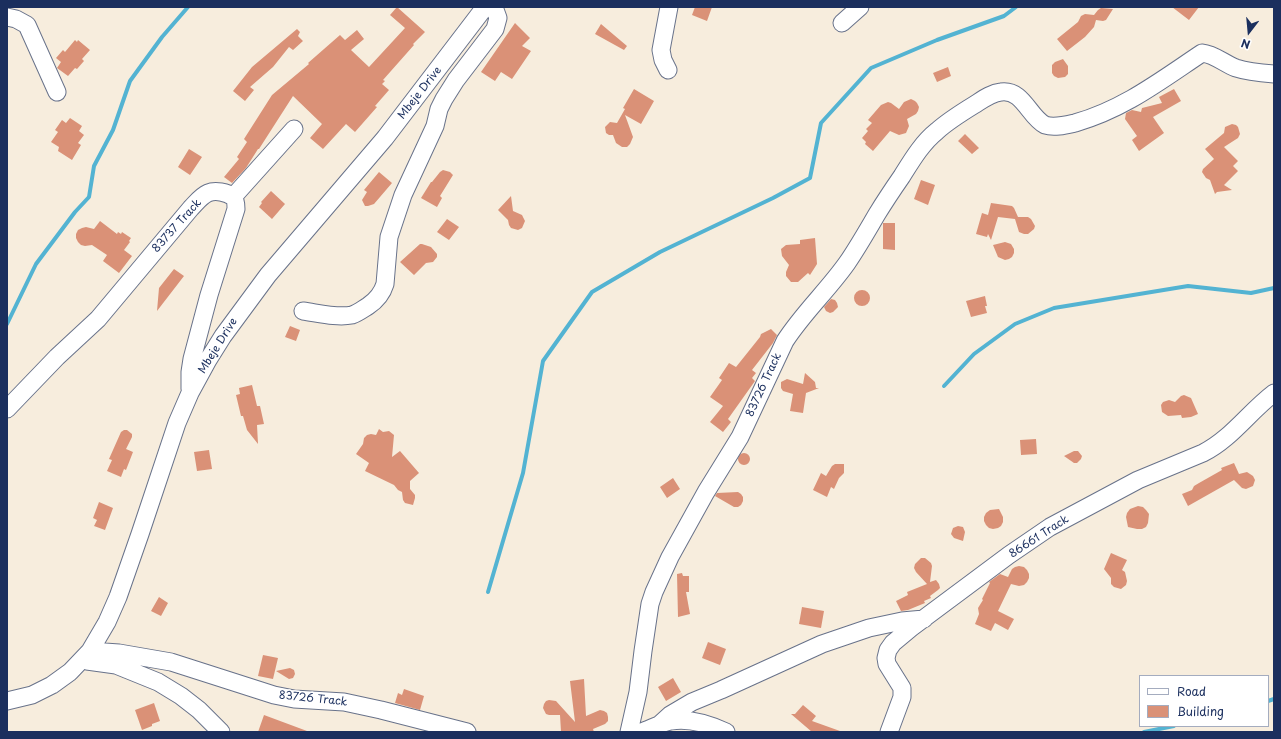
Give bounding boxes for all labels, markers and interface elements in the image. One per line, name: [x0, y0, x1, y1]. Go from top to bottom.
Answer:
north arrow: [1229, 12, 1269, 52]
text: N: [1239, 35, 1252, 53]
street label: Mbeje Drive: [395, 64, 445, 122]
street label: 83737 Track: [150, 197, 204, 255]
street label: Mbeje Drive: [196, 316, 240, 376]
street label: 83726 Track: [743, 351, 785, 419]
street label: 86661 Track: [1007, 513, 1071, 561]
legend: [1139, 675, 1269, 727]
text: Road: [1177, 682, 1206, 700]
street label: 83726 Track: [278, 689, 348, 709]
text: Building: [1177, 702, 1224, 720]

